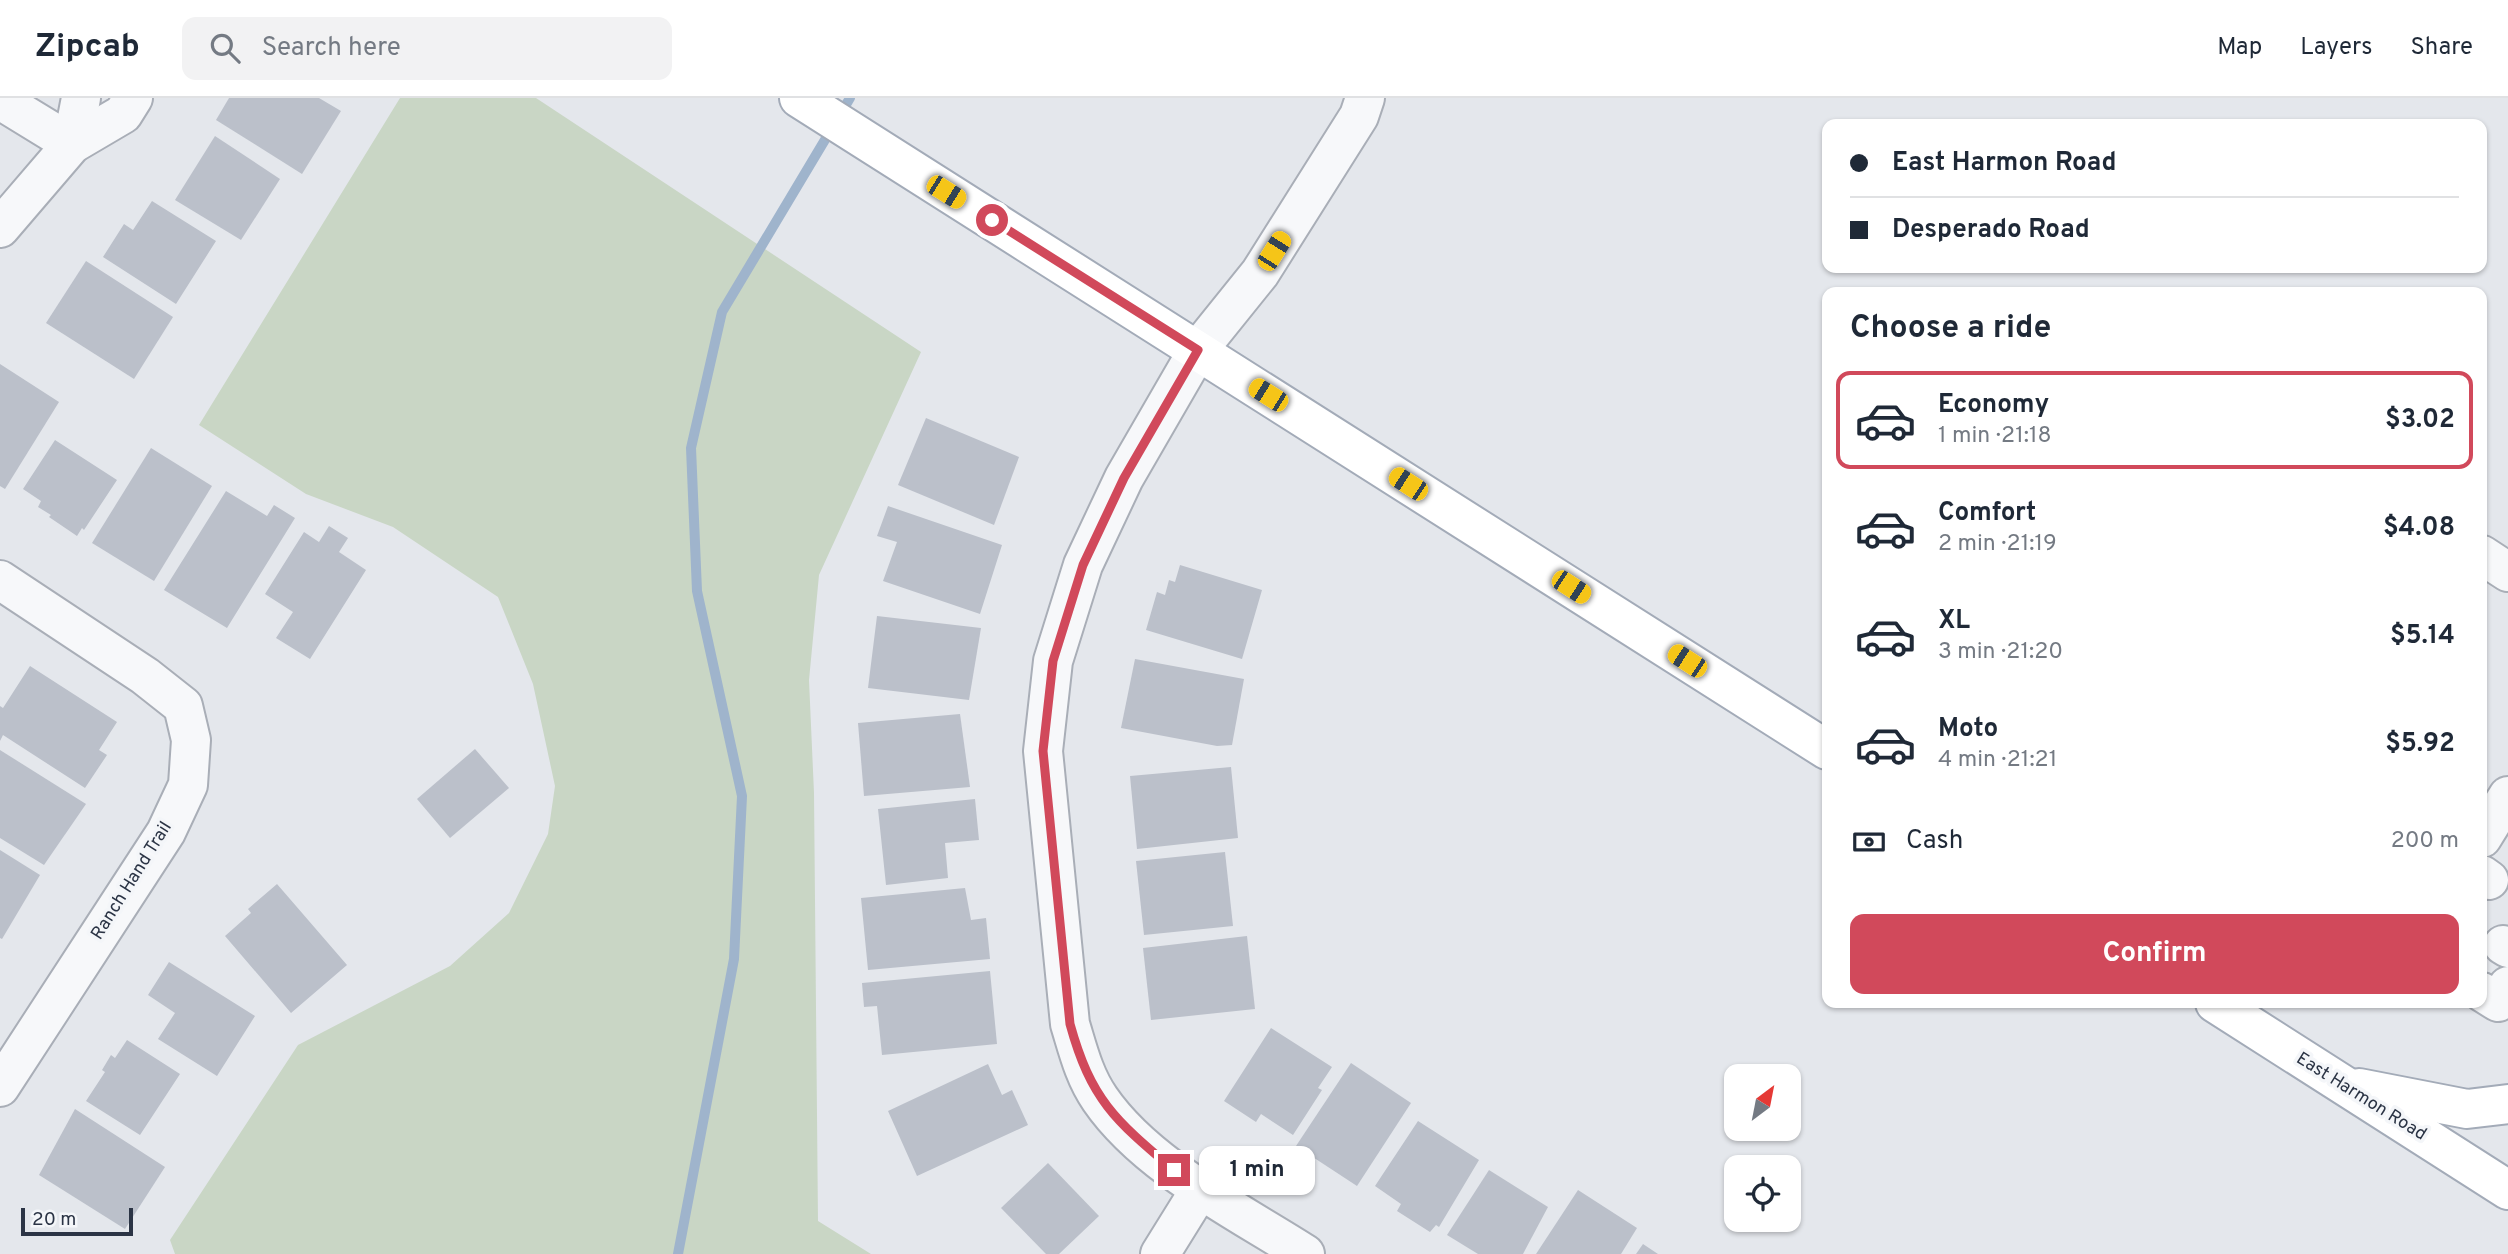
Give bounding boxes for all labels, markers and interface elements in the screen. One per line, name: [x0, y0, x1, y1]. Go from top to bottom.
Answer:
search box: [182, 17, 672, 80]
text: Zipcab: [35, 27, 140, 69]
icon: search: [206, 29, 244, 67]
text: Search here: [262, 32, 401, 65]
text: Map: [2217, 33, 2262, 63]
text: Layers: [2300, 33, 2372, 63]
text: Share: [2410, 33, 2473, 63]
text: East Harmon Road: [1892, 147, 2116, 180]
car: [923, 172, 970, 212]
route start: [976, 204, 1008, 236]
text: Desperado Road: [1892, 214, 2090, 247]
car: [1254, 228, 1295, 274]
text: Choose a ride: [1850, 309, 2051, 349]
car: [1245, 375, 1292, 415]
icon: car: [1854, 389, 1917, 452]
text: Economy: [1938, 389, 2049, 422]
text: $3.02: [2385, 404, 2455, 437]
text: 1 min · 21:18: [1938, 422, 2052, 451]
car: [1385, 464, 1432, 504]
icon: car: [1854, 497, 1917, 560]
text: Comfort: [1938, 497, 2036, 530]
text: $4.08: [2383, 512, 2455, 545]
text: 2 min · 21:19: [1938, 530, 2057, 559]
car: [1548, 567, 1595, 607]
icon: car: [1854, 605, 1917, 668]
text: XL: [1938, 605, 1970, 638]
text: $5.14: [2390, 620, 2455, 653]
text: 3 min · 21:20: [1938, 638, 2063, 667]
car: [1664, 641, 1711, 681]
icon: car: [1854, 713, 1917, 776]
text: Moto: [1938, 713, 1998, 746]
text: $5.92: [2385, 728, 2455, 761]
text: 4 min · 21:21: [1938, 746, 2057, 775]
street label: Ranch Hand Trail: [86, 818, 178, 944]
icon: cash: [1850, 823, 1888, 861]
text: Cash: [1906, 825, 1963, 858]
text: 200 m: [2391, 827, 2459, 856]
button: Confirm: [1850, 914, 2459, 994]
street label: East Harmon Road: [2291, 1048, 2431, 1146]
north arrow: [1724, 1064, 1801, 1141]
map controls: [1724, 1064, 1801, 1232]
callout: 1 min: [1198, 1146, 1314, 1194]
route end: [1158, 1154, 1190, 1186]
button: locate: [1724, 1155, 1801, 1232]
text: 1 min: [1229, 1156, 1285, 1185]
scale bar: [21, 1205, 133, 1237]
text: 20 m: [32, 1208, 76, 1232]

